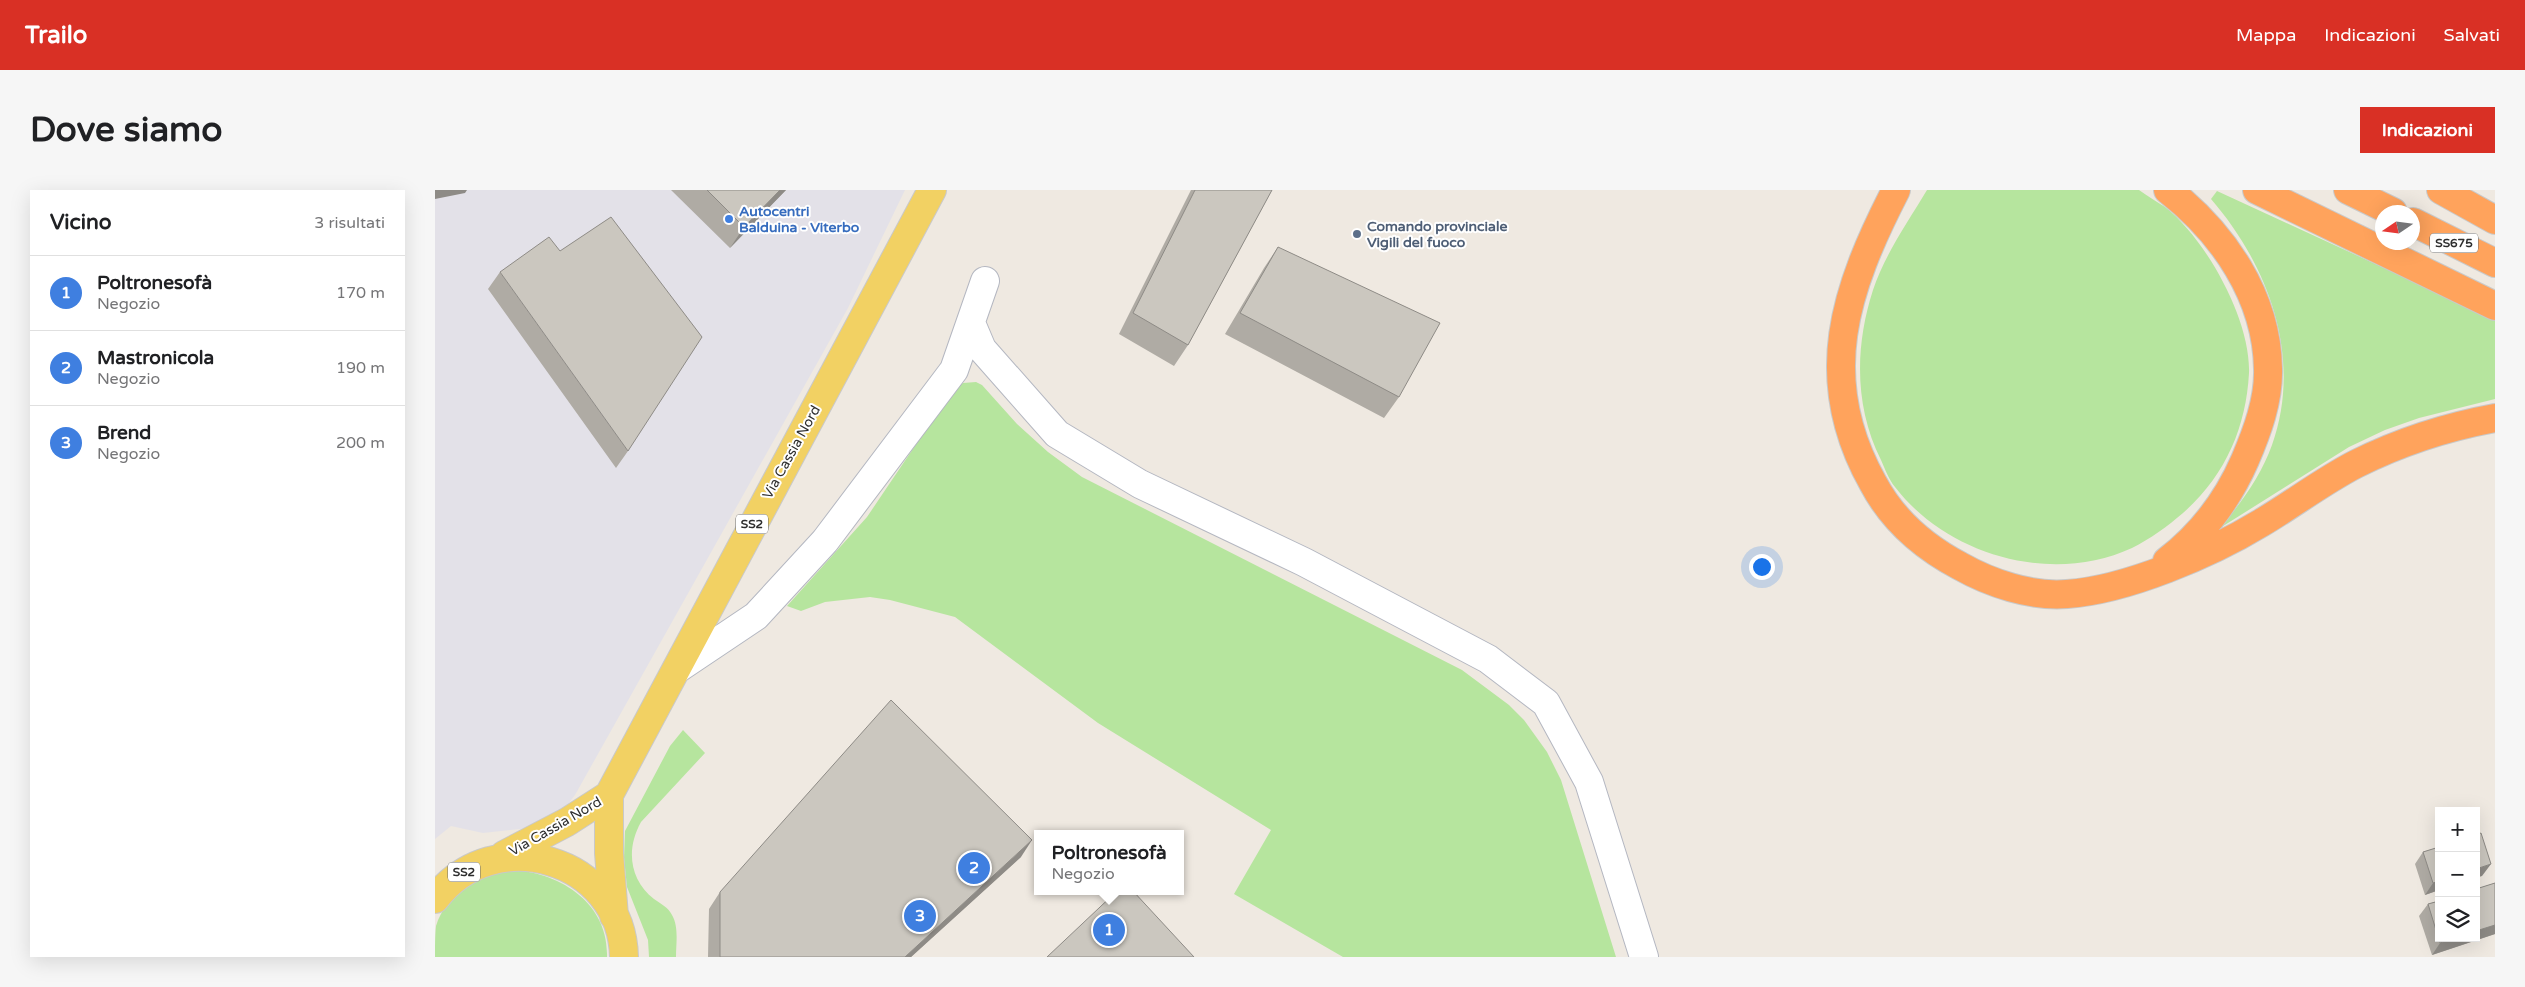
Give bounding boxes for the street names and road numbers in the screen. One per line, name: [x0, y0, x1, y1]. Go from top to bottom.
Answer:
road number: SS675: [2430, 234, 2478, 252]
street label: Via Cassia Nord: [759, 403, 824, 502]
road number: SS2: [736, 514, 768, 534]
street label: Via Cassia Nord: [506, 793, 605, 860]
road number: SS2: [448, 862, 480, 882]

